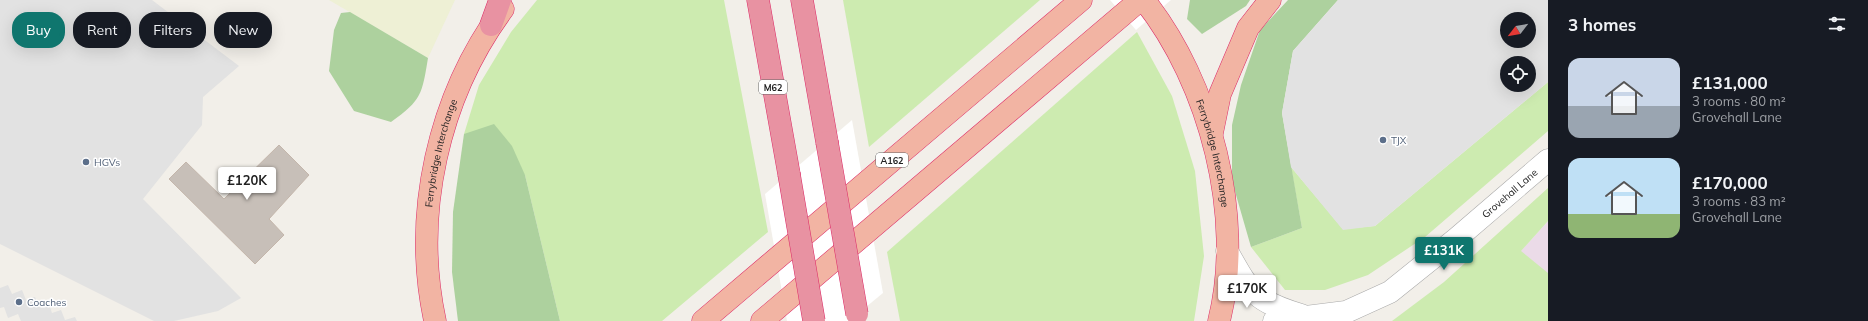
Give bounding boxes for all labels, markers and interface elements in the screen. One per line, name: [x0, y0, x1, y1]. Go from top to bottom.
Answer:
chip: Buy: [12, 12, 65, 48]
chip: Rent: [73, 12, 131, 48]
chip: Filters: [139, 12, 206, 48]
chip: New: [214, 12, 272, 48]
north arrow: [1500, 12, 1536, 48]
map controls: [1500, 12, 1536, 92]
icon: filters: [1826, 13, 1848, 35]
text: 3 homes: [1568, 14, 1636, 35]
button: locate: [1500, 56, 1536, 92]
text: £131,000: [1692, 72, 1768, 93]
icon: home: [1600, 74, 1648, 122]
road number: M62: [759, 80, 787, 94]
text: 3 rooms · 80 m²: [1692, 93, 1786, 109]
street label: Ferrybridge Interchange: [422, 97, 460, 208]
street label: Ferrybridge Interchange: [1193, 97, 1232, 208]
text: Grovehall Lane: [1692, 109, 1782, 125]
place label: TJX: [1391, 134, 1407, 147]
marker: TJX: [1378, 135, 1388, 145]
road number: A162: [876, 153, 908, 167]
place label: HGVs: [94, 156, 120, 169]
marker: HGVs: [81, 157, 91, 167]
street label: Grovehall Lane: [1479, 166, 1540, 221]
pin: £120K: [219, 167, 275, 201]
text: £120K: [227, 172, 267, 188]
text: £170,000: [1692, 172, 1768, 193]
icon: home: [1600, 174, 1648, 222]
text: 3 rooms · 83 m²: [1692, 193, 1786, 209]
text: Grovehall Lane: [1692, 209, 1782, 225]
pin: £131K: [1416, 237, 1472, 271]
text: £131K: [1424, 242, 1464, 258]
pin: £170K: [1219, 275, 1275, 309]
text: £170K: [1227, 280, 1267, 296]
place label: Coaches: [27, 296, 66, 309]
marker: Coaches: [14, 297, 24, 307]

